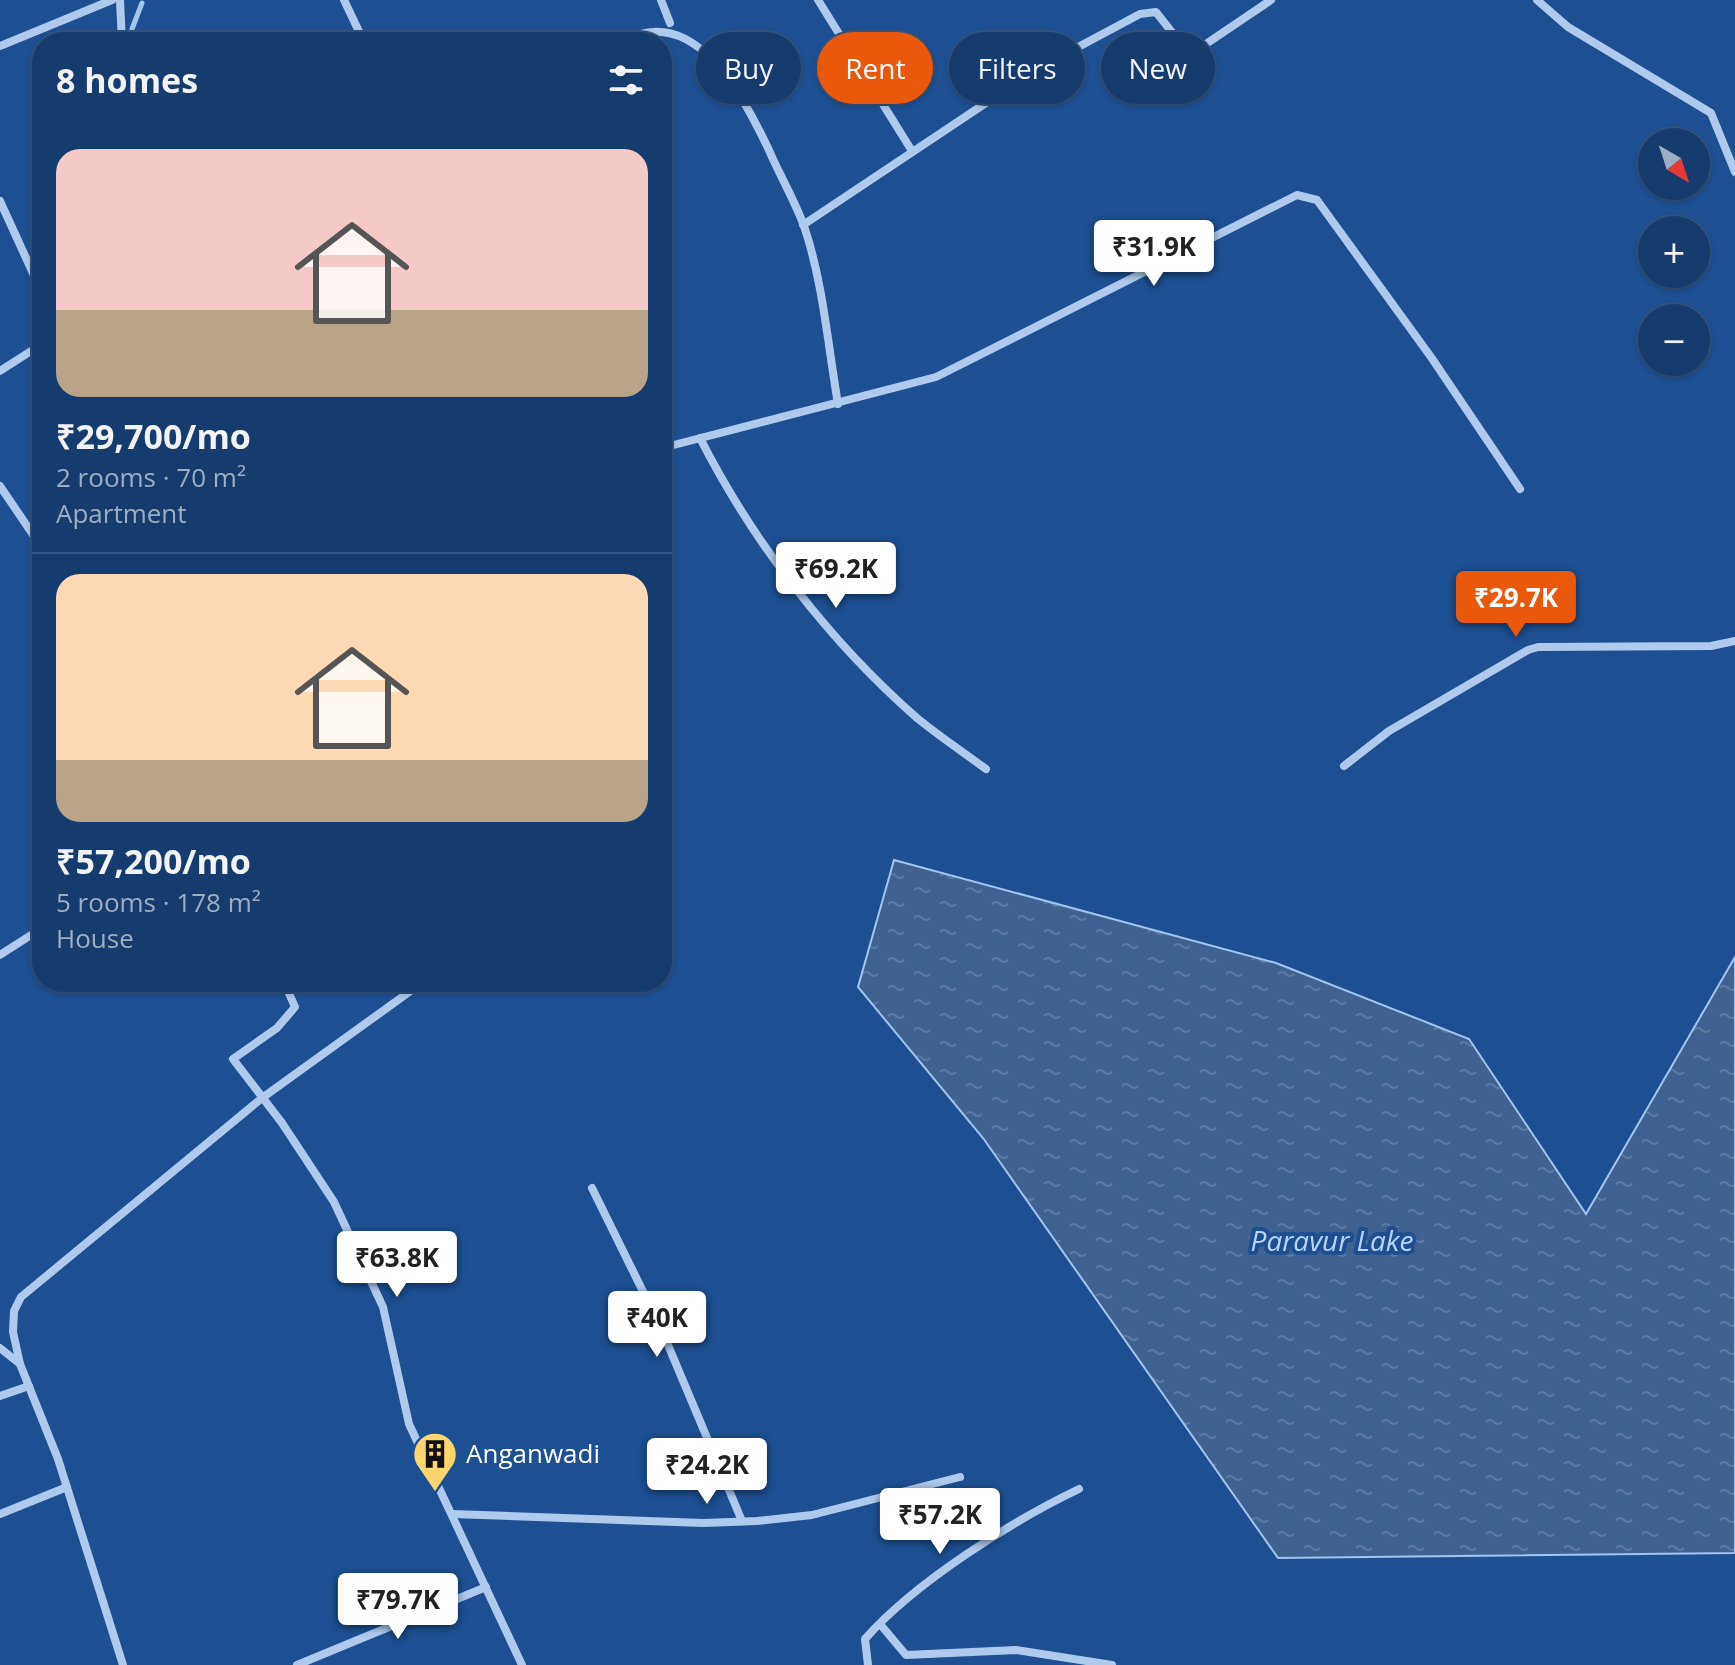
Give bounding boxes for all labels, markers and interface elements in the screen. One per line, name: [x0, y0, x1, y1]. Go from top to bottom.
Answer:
chip: Buy: [696, 32, 801, 104]
chip: Rent: [817, 32, 933, 104]
chip: Filters: [949, 32, 1085, 104]
chip: New: [1101, 32, 1215, 104]
text: 8 homes: [56, 57, 198, 103]
icon: filters: [604, 58, 648, 102]
north arrow: [1638, 128, 1710, 200]
map controls: [1638, 128, 1710, 376]
icon: home: [280, 201, 424, 345]
button: +: [1638, 216, 1710, 288]
pin: ₹31.9K: [1089, 220, 1219, 288]
text: ₹31.9K: [1112, 228, 1196, 264]
button: −: [1638, 304, 1710, 376]
text: ₹29,700/mo: [56, 413, 251, 459]
text: 2 rooms · 70 m²: [56, 459, 246, 495]
text: Apartment: [56, 495, 187, 531]
pin: ₹69.2K: [771, 542, 901, 610]
text: ₹69.2K: [794, 550, 878, 586]
pin: ₹29.7K: [1451, 571, 1581, 639]
text: ₹29.7K: [1474, 579, 1558, 615]
icon: home: [280, 626, 424, 770]
text: ₹57,200/mo: [56, 838, 251, 884]
text: 5 rooms · 178 m²: [56, 884, 261, 920]
text: House: [56, 920, 134, 956]
water label: Paravur Lake: [1251, 1221, 1413, 1259]
pin: ₹63.8K: [332, 1231, 462, 1299]
text: ₹63.8K: [355, 1239, 439, 1275]
pin: ₹40K: [610, 1291, 704, 1359]
text: ₹40K: [626, 1299, 688, 1335]
building icon: Anganwadi: [411, 1430, 459, 1493]
place label: Anganwadi: [466, 1435, 600, 1471]
pin: ₹24.2K: [642, 1438, 772, 1506]
text: ₹24.2K: [665, 1446, 749, 1482]
pin: ₹57.2K: [875, 1488, 1005, 1556]
text: ₹57.2K: [898, 1496, 982, 1532]
pin: ₹79.7K: [333, 1573, 463, 1641]
text: ₹79.7K: [356, 1581, 440, 1617]

